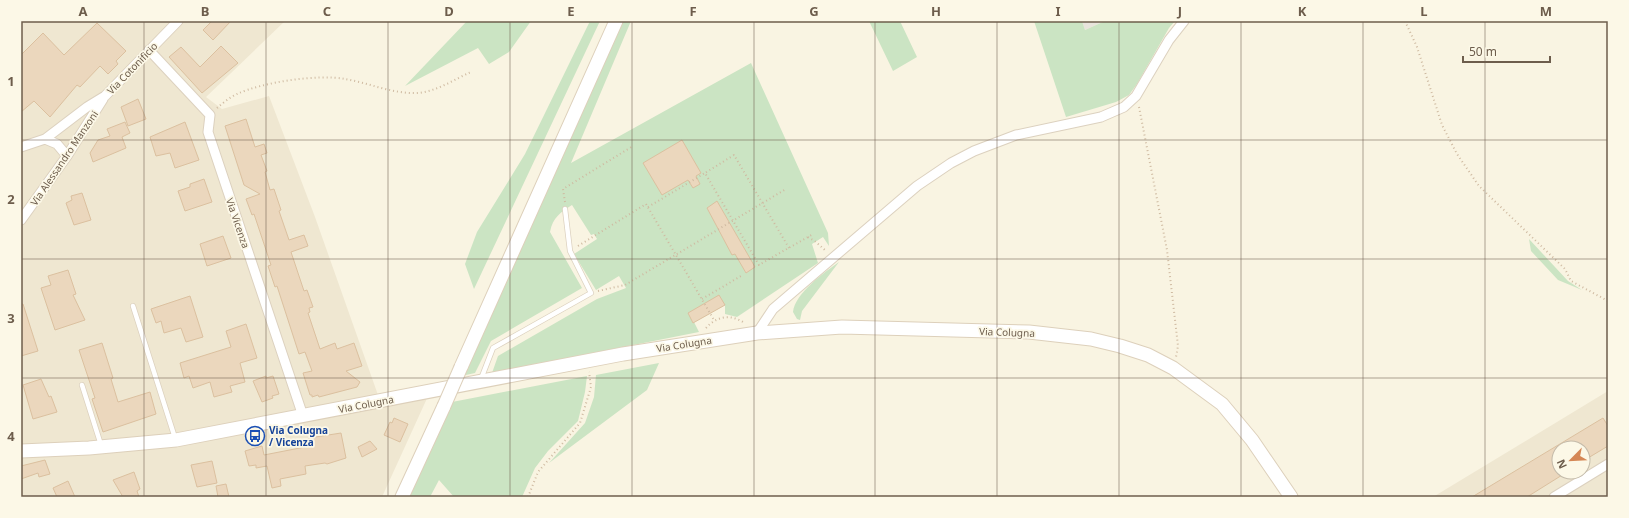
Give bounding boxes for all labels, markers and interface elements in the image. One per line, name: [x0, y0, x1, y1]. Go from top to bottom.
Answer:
text: A: [79, 2, 88, 20]
text: B: [201, 2, 209, 20]
text: C: [323, 2, 331, 20]
text: D: [444, 2, 454, 20]
text: E: [567, 2, 575, 20]
text: F: [689, 2, 697, 20]
text: G: [809, 2, 819, 20]
text: H: [931, 2, 941, 20]
text: I: [1055, 2, 1061, 20]
text: J: [1177, 2, 1182, 20]
text: K: [1298, 2, 1307, 20]
text: L: [1420, 2, 1428, 20]
text: M: [1540, 2, 1552, 20]
scale bar: [1463, 38, 1550, 64]
street label: Via Cotonificio: [104, 39, 160, 97]
text: 50 m: [1469, 43, 1497, 60]
text: 1: [7, 72, 15, 90]
street label: Via Alessandro Manzoni: [27, 108, 101, 208]
text: 2: [7, 190, 15, 208]
street label: Via Vicenza: [223, 196, 253, 250]
text: 3: [7, 309, 15, 327]
street label: Via Colugna: [979, 324, 1035, 340]
street label: Via Colugna: [655, 333, 713, 355]
street label: Via Colugna: [337, 392, 395, 416]
place label: Via Colugna / Vicenza: [269, 423, 328, 449]
bus stop icon: Via Colugna / Vicenza: [244, 425, 266, 447]
text: 4: [7, 427, 15, 445]
north arrow: [1551, 440, 1591, 480]
text: N: [1553, 457, 1570, 471]

